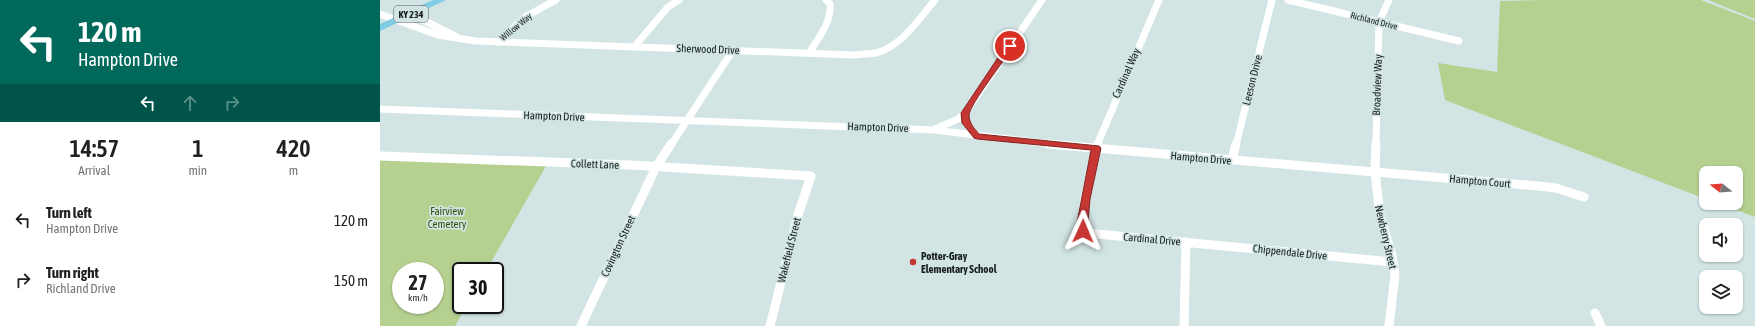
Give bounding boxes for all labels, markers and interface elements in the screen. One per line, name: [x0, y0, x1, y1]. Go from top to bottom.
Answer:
road number: KY 234: [394, 6, 428, 22]
street label: Richland Drive: [1349, 10, 1399, 32]
street label: Willow Way: [498, 11, 534, 43]
icon: left: [12, 16, 64, 68]
text: 120 m: [78, 16, 141, 48]
pin: [993, 29, 1027, 63]
icon: arrive: [999, 35, 1021, 57]
street label: Sherwood Drive: [676, 42, 740, 56]
street label: Cardinal Way: [1110, 46, 1142, 100]
text: Hampton Drive: [78, 49, 178, 70]
street label: Leeson Drive: [1240, 54, 1264, 106]
street label: Broadview Way: [1370, 54, 1384, 116]
icon: left: [137, 92, 159, 114]
icon: ahead: [179, 92, 201, 114]
icon: right: [221, 92, 243, 114]
street label: Hampton Drive: [523, 109, 585, 123]
street label: Hampton Drive: [847, 120, 909, 134]
text: 14:57: [70, 135, 119, 162]
text: 1: [192, 135, 203, 162]
text: 420: [277, 135, 310, 162]
street label: Hampton Drive: [1170, 149, 1232, 167]
street label: Collett Lane: [571, 157, 619, 171]
text: Arrival: [78, 163, 110, 178]
text: min: [188, 163, 207, 178]
text: m: [289, 163, 298, 178]
north arrow: [1699, 166, 1743, 210]
map controls: [1699, 166, 1743, 314]
street label: Hampton Court: [1449, 172, 1511, 190]
text: Turn left: [46, 204, 92, 221]
street label: Newberry Street: [1373, 204, 1399, 270]
park label: Fairview Cemetery: [428, 205, 467, 230]
icon: left: [12, 209, 34, 231]
position arrow: [1062, 210, 1104, 252]
text: 120 m: [334, 212, 368, 229]
street label: Covington Street: [599, 213, 637, 279]
street label: Wakefield Street: [775, 216, 803, 284]
button: sound: [1699, 218, 1743, 262]
text: Hampton Drive: [46, 221, 118, 236]
street label: Cardinal Drive: [1123, 231, 1181, 247]
street label: Chippendale Drive: [1252, 242, 1328, 262]
place label: Potter-Gray Elementary School: [921, 250, 998, 275]
marker: Potter-Gray Elementary School: [908, 257, 918, 267]
speed limit sign: 30: [452, 262, 504, 314]
text: Turn right: [46, 264, 99, 281]
icon: right: [12, 269, 34, 291]
button: layers: [1699, 270, 1743, 314]
text: 27: [409, 271, 427, 294]
text: 150 m: [334, 272, 368, 289]
text: Richland Drive: [46, 281, 116, 296]
text: km/h: [408, 292, 428, 303]

